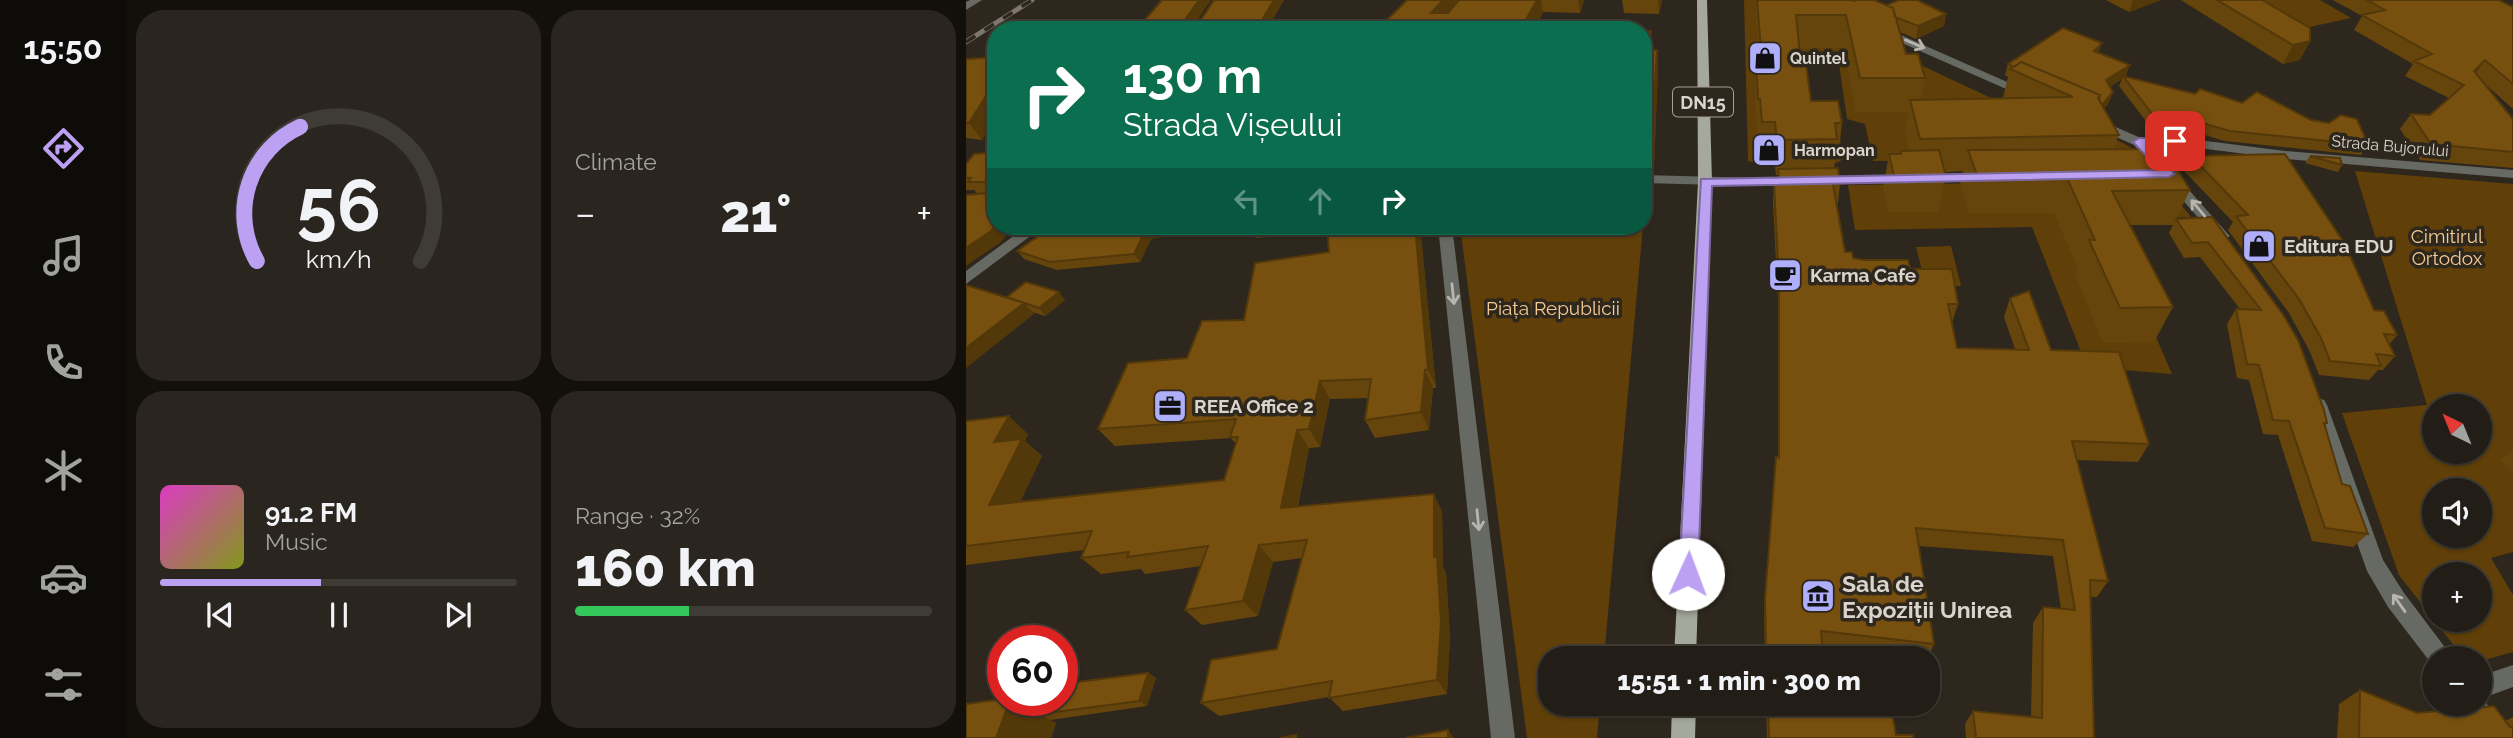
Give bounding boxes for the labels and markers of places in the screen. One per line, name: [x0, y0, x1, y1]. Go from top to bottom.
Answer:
shop icon: Quintel: [1746, 39, 1784, 77]
place label: Quintel: [1790, 49, 1847, 68]
pin: [2145, 111, 2205, 171]
shop icon: Harmopan: [1750, 131, 1788, 169]
place label: Harmopan: [1794, 141, 1875, 160]
shop icon: Editura EDU: [2240, 227, 2278, 265]
place label: Editura EDU: [2284, 235, 2393, 257]
cafe icon: Karma Cafe: [1766, 256, 1804, 294]
place label: Karma Cafe: [1810, 264, 1916, 286]
office icon: REEA Office 2: [1151, 387, 1189, 425]
place label: REEA Office 2: [1194, 395, 1314, 417]
place label: Sala de Expoziții Unirea: [1842, 570, 2012, 623]
museum icon: Sala de Expoziții Unirea: [1799, 577, 1837, 615]

